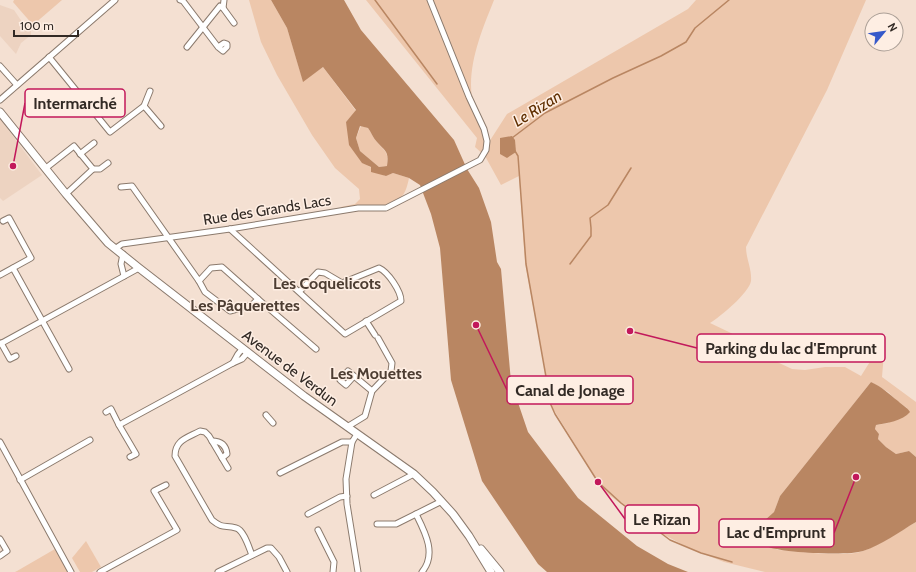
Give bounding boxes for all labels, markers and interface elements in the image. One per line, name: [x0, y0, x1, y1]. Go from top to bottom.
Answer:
scale bar: [14, 12, 78, 38]
north arrow: [864, 12, 904, 52]
text: 100 m: [20, 18, 54, 33]
text: N: [885, 20, 901, 34]
water label: Le Rizan: [509, 86, 565, 131]
callout: Intermarché: [25, 89, 125, 117]
text: Intermarché: [33, 94, 117, 113]
street label: Rue des Grands Lacs: [202, 191, 332, 229]
district label: Les Coquelicots: [273, 274, 381, 293]
district label: Les Pâquerettes: [190, 296, 300, 315]
street label: Avenue de Verdun: [239, 326, 341, 410]
callout: Parking du lac d'Emprunt: [697, 334, 885, 362]
text: Parking du lac d'Emprunt: [705, 339, 877, 358]
district label: Les Mouettes: [330, 364, 422, 383]
callout: Canal de Jonage: [507, 376, 633, 404]
text: Canal de Jonage: [515, 381, 625, 400]
callout: Le Rizan: [625, 505, 699, 533]
text: Le Rizan: [633, 510, 691, 529]
callout: Lac d'Emprunt: [719, 519, 834, 547]
text: Lac d'Emprunt: [726, 523, 826, 542]

